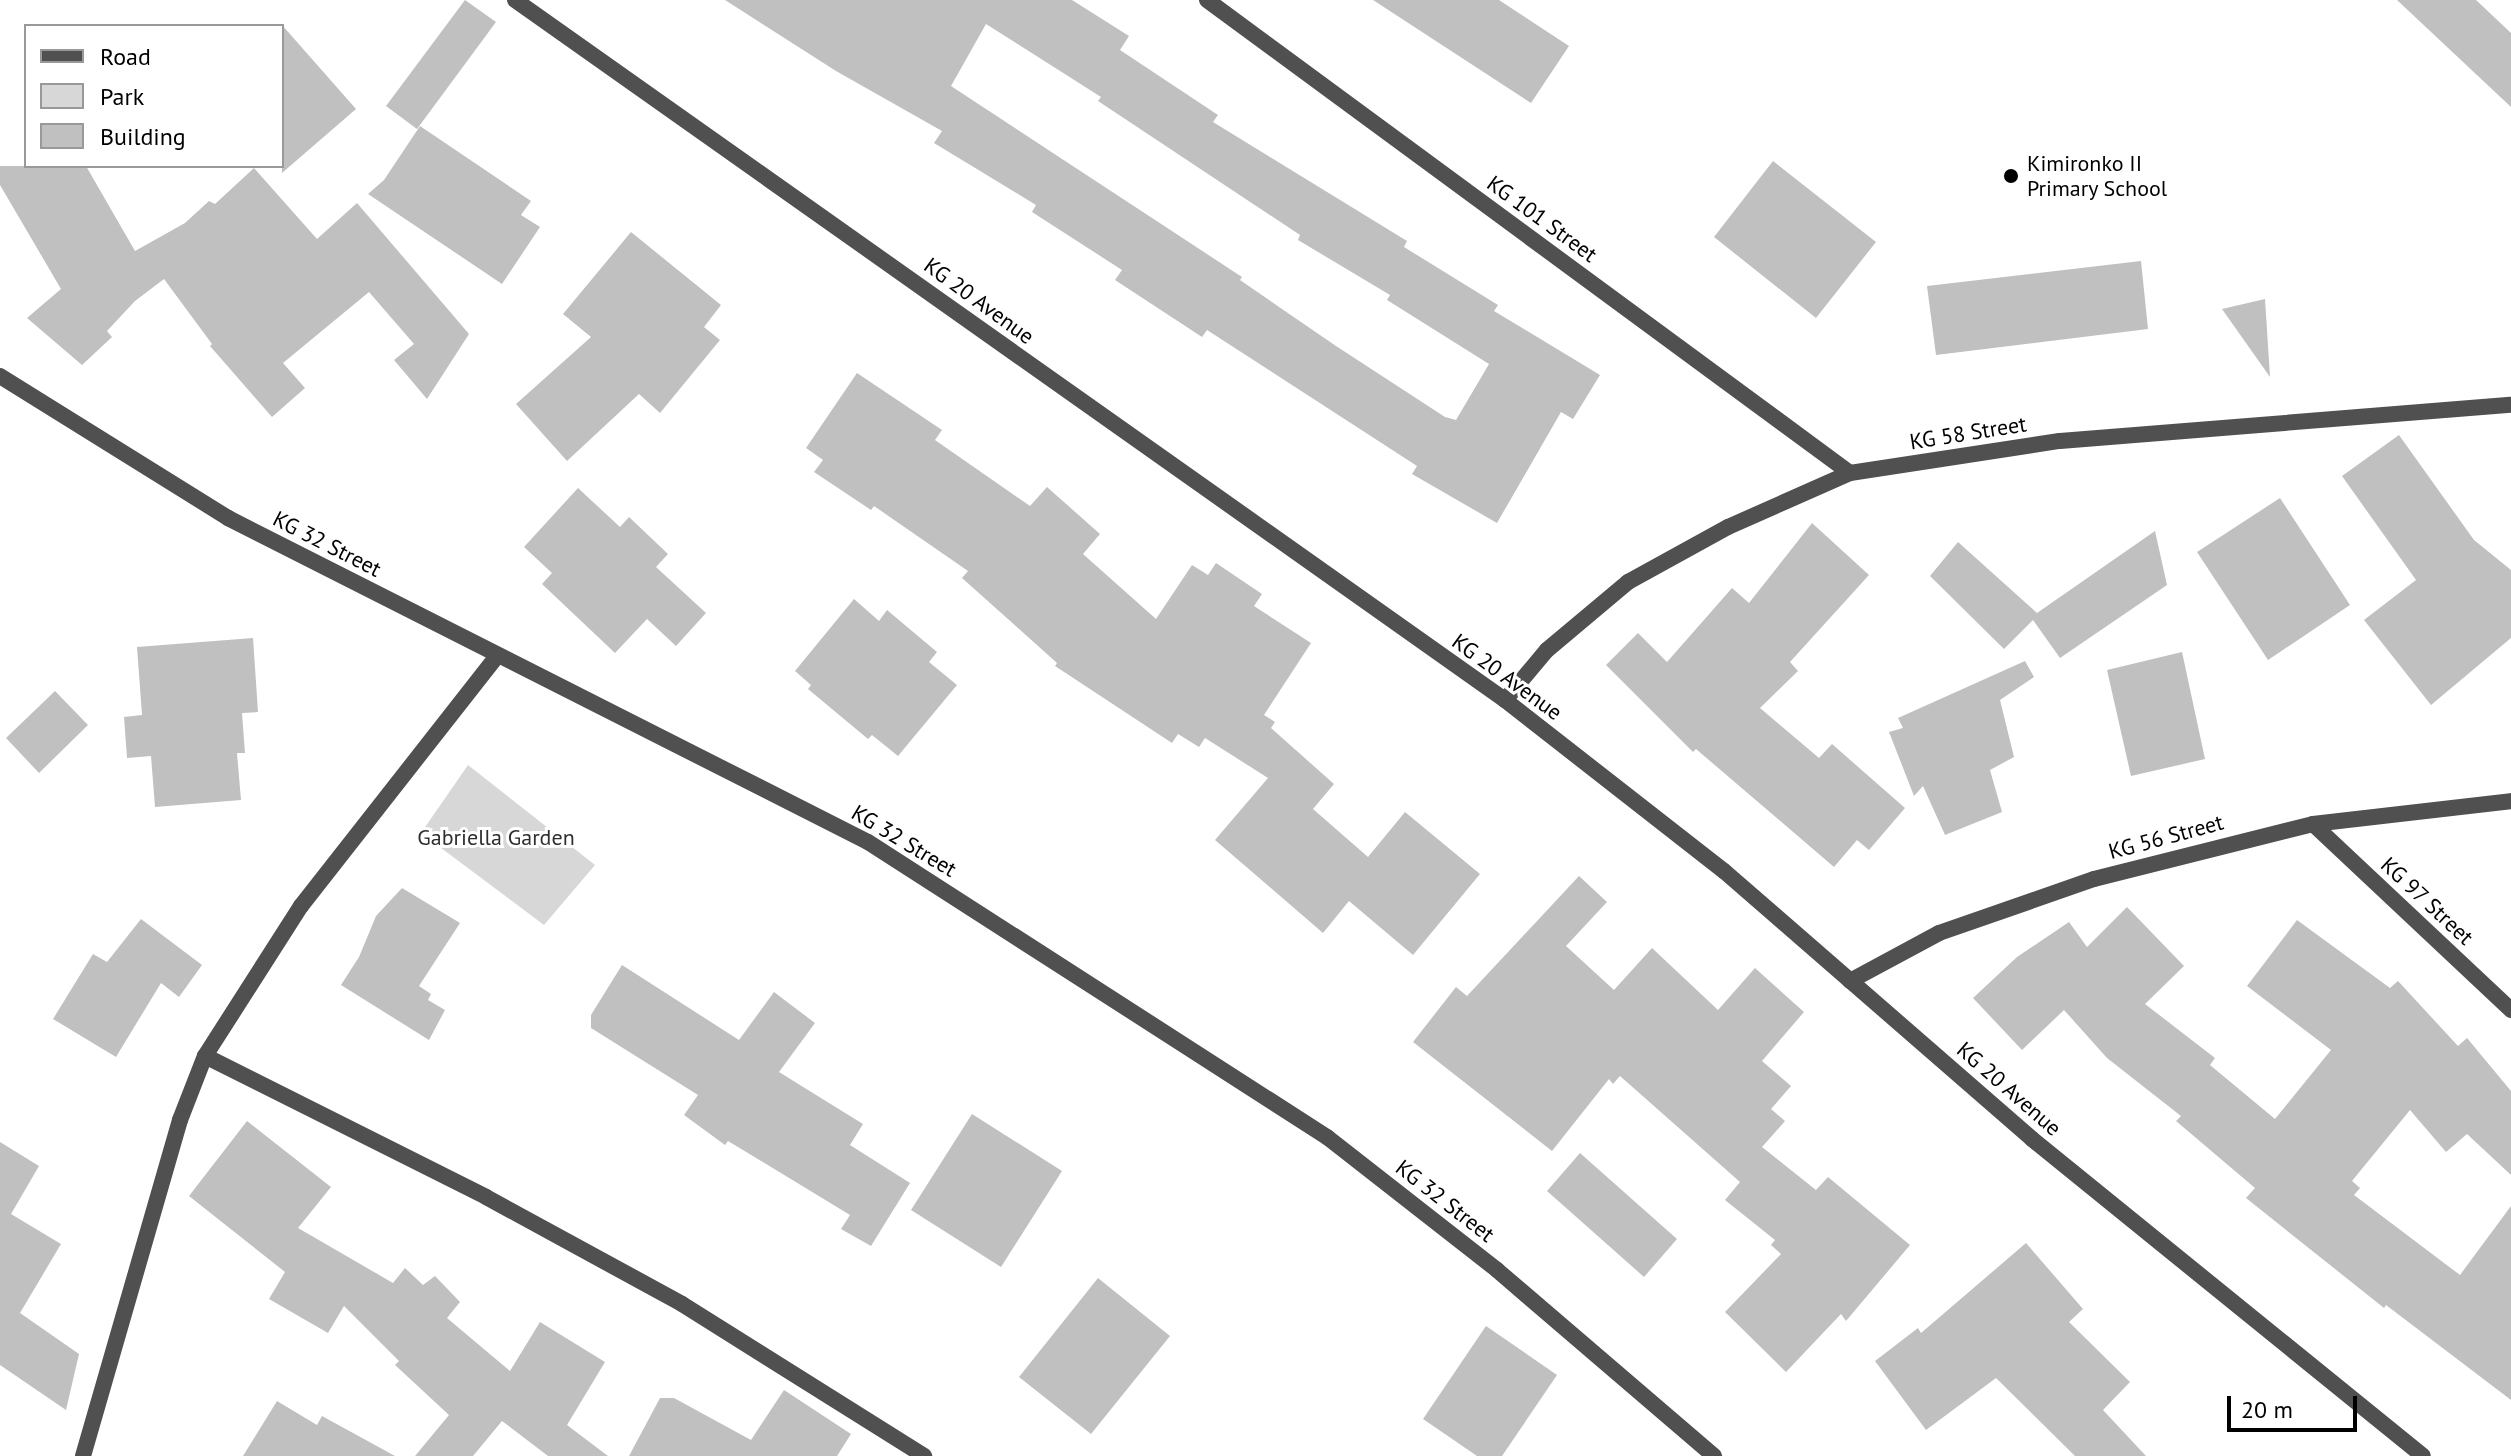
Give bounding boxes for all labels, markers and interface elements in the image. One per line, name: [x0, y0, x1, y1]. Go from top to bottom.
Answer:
legend: [24, 24, 284, 168]
text: Road: [100, 41, 151, 72]
text: Park: [100, 81, 144, 112]
text: Building: [100, 121, 186, 152]
place label: Kimironko II Primary School: [2027, 150, 2168, 202]
marker: Kimironko II Primary School: [2002, 167, 2020, 185]
street label: KG 101 Street: [1482, 170, 1602, 268]
street label: KG 20 Avenue: [919, 252, 1039, 350]
street label: KG 58 Street: [1908, 411, 2028, 455]
street label: KG 32 Street: [269, 506, 385, 582]
street label: KG 20 Avenue: [1447, 628, 1567, 726]
street label: KG 32 Street: [847, 799, 961, 883]
street label: KG 56 Street: [2106, 809, 2226, 865]
park label: Gabriella Garden: [417, 825, 575, 851]
street label: KG 97 Street: [2375, 851, 2479, 951]
street label: KG 20 Avenue: [1951, 1036, 2067, 1142]
street label: KG 32 Street: [1390, 1154, 1500, 1248]
scale bar: [2231, 1380, 2361, 1430]
text: 20 m: [2241, 1394, 2293, 1425]

